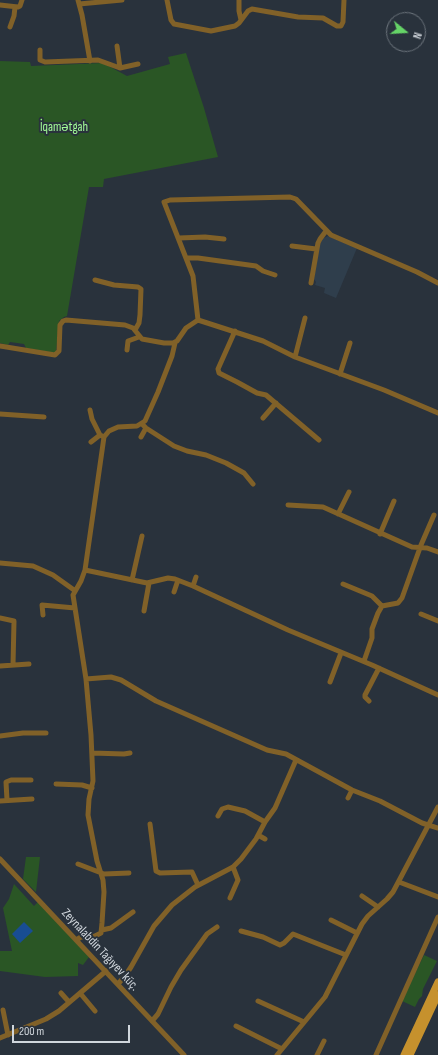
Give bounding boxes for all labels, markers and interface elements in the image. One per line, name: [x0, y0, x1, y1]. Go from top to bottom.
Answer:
north arrow: [386, 12, 426, 52]
text: N: [410, 31, 424, 40]
park label: İqamətgah: [40, 120, 88, 136]
street label: Zeynalabdin Tağıyev küç.: [58, 906, 142, 994]
scale bar: [14, 1017, 132, 1043]
text: 200 m: [19, 1024, 44, 1039]

